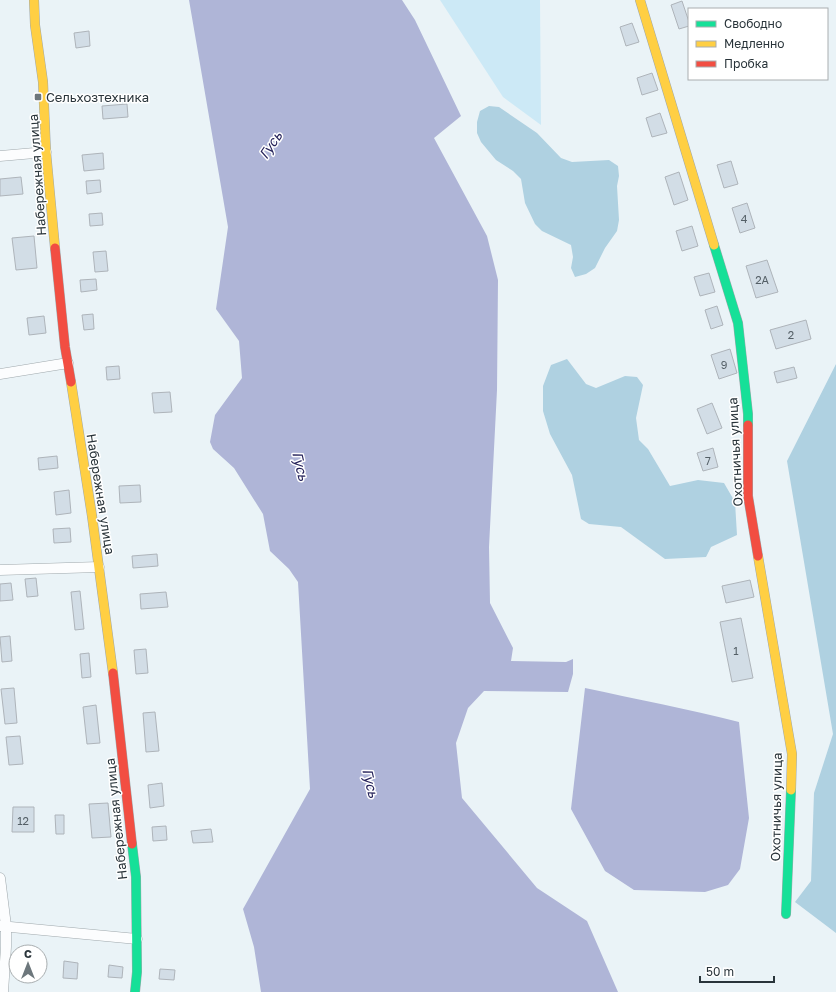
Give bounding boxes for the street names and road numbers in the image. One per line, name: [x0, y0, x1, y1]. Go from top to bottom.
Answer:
street label: Набережная улица: [25, 113, 49, 237]
street label: Охотничья улица: [724, 397, 746, 507]
street label: Набережная улица: [84, 432, 118, 556]
street label: Охотничья улица: [767, 752, 785, 862]
street label: Набережная улица: [102, 757, 130, 881]

